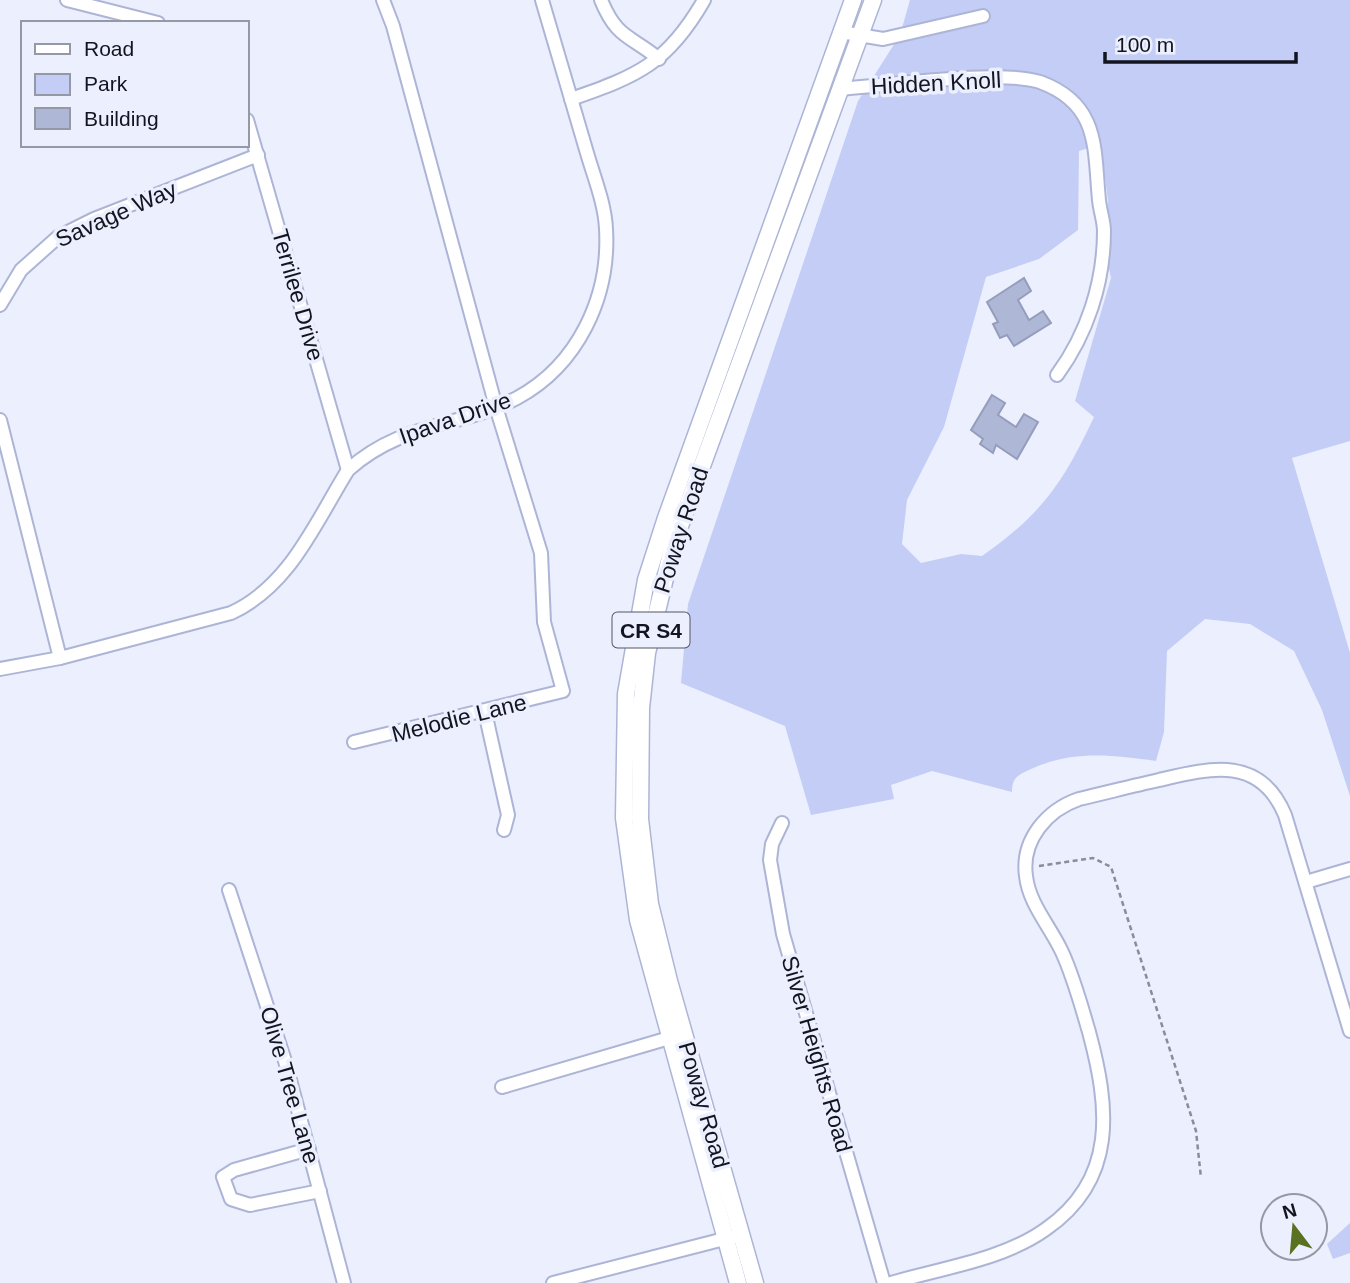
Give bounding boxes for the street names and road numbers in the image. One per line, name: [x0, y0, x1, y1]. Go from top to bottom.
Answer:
street label: Hidden Knoll: [870, 67, 1002, 99]
street label: Savage Way: [52, 176, 181, 252]
street label: Terrilee Drive: [267, 226, 329, 364]
street label: Ipava Drive: [396, 387, 514, 449]
street label: Poway Road: [648, 464, 714, 596]
road number: CR S4: [612, 612, 690, 648]
street label: Melodie Lane: [389, 689, 529, 747]
street label: Silver Heights Road: [776, 953, 858, 1155]
street label: Olive Tree Lane: [255, 1003, 325, 1167]
street label: Poway Road: [674, 1039, 734, 1171]

